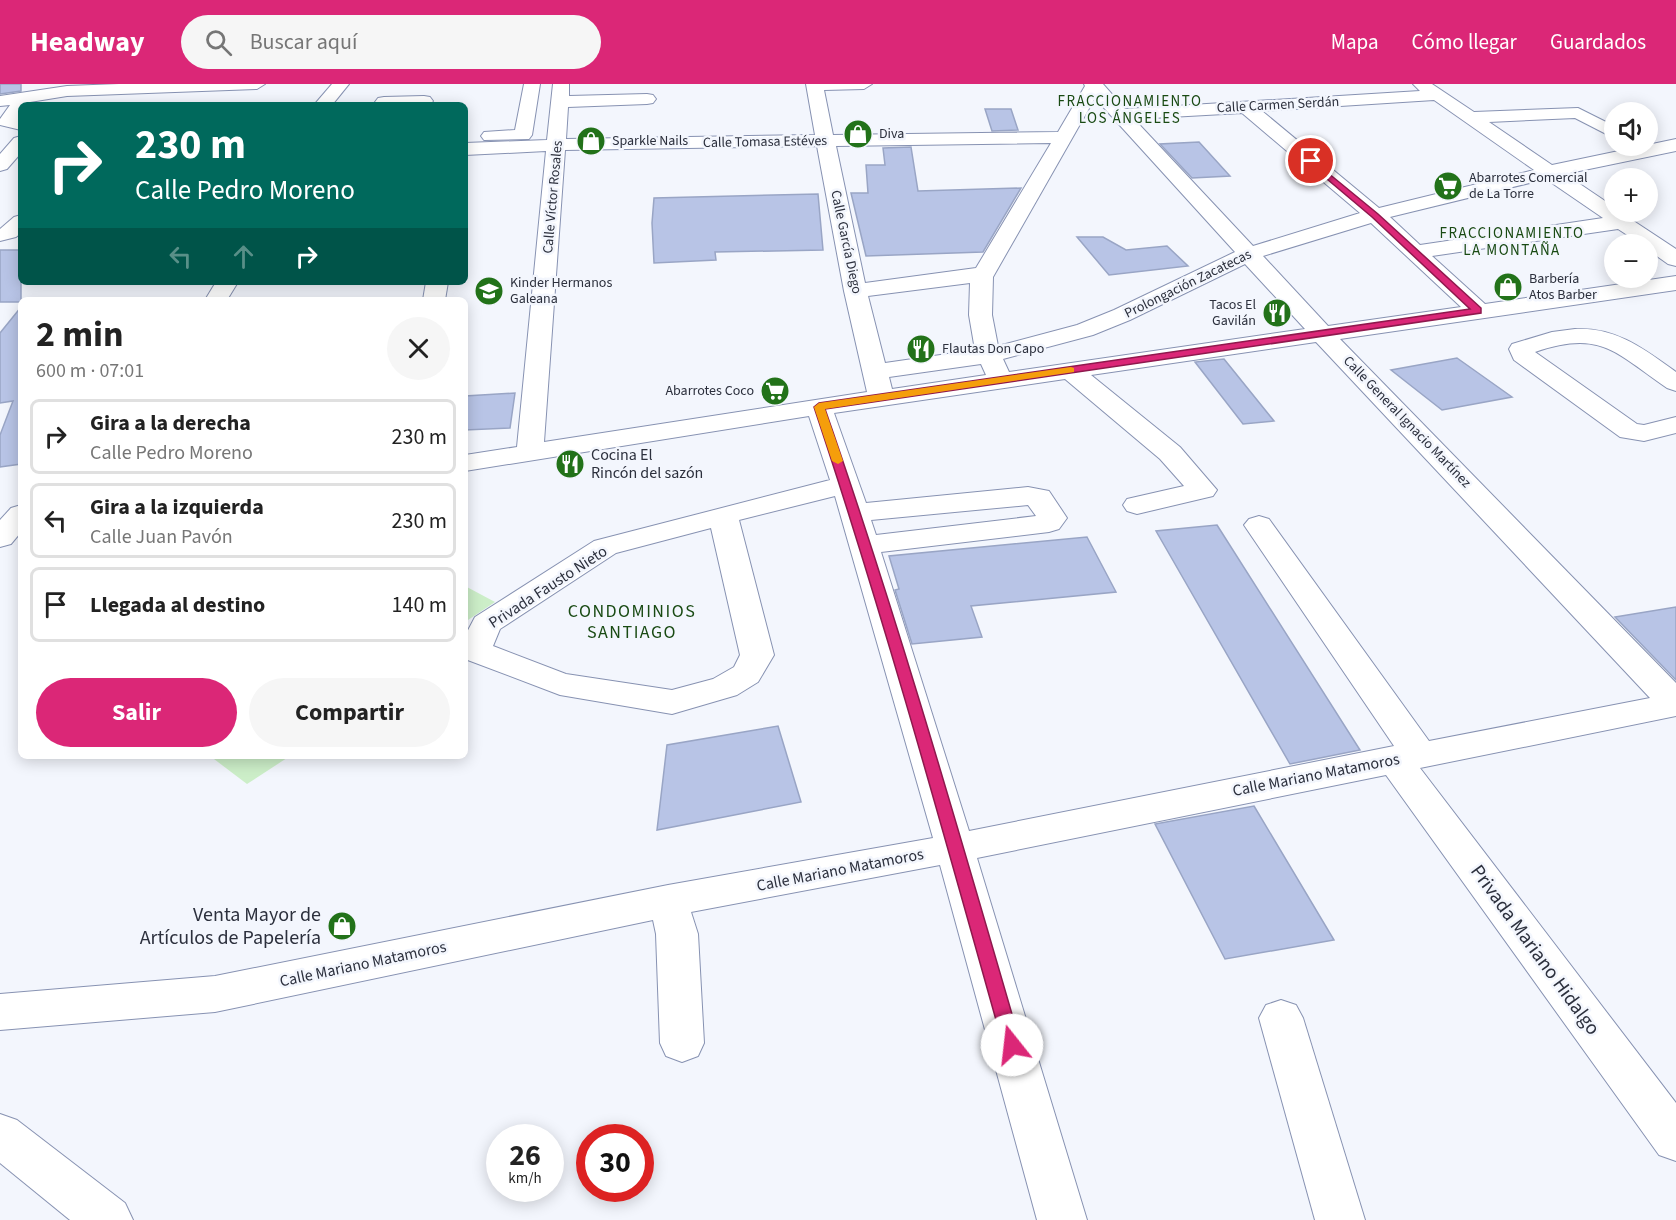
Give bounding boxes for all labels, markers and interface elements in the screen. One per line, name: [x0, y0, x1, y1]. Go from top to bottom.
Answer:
search box: [181, 15, 601, 69]
text: Headway: [30, 22, 145, 62]
icon: search: [202, 26, 235, 59]
text: Buscar aquí: [250, 26, 357, 58]
text: Mapa: [1331, 27, 1379, 57]
text: Cómo llegar: [1412, 27, 1517, 57]
text: Guardados: [1550, 27, 1646, 57]
district label: FRACCIONAMIENTO LOS ÁNGELES: [1058, 91, 1202, 129]
street label: Calle Carmen Serdán: [1216, 92, 1340, 118]
map controls: [1604, 102, 1658, 288]
button: sound: [1604, 102, 1658, 156]
text: 230 m: [135, 115, 246, 175]
shop icon: Diva: [842, 118, 874, 150]
place label: Diva: [879, 124, 904, 144]
shop icon: Sparkle Nails: [575, 125, 607, 157]
icon: right: [36, 126, 114, 204]
place label: Sparkle Nails: [612, 131, 688, 151]
street label: Calle Tomasa Estéves: [703, 131, 827, 153]
pin: [1285, 135, 1336, 186]
street label: Calle Víctor Rosales: [538, 139, 568, 254]
icon: arrive: [1294, 144, 1327, 177]
place label: Abarrotes Comercial de La Torre: [1469, 168, 1588, 204]
button: +: [1604, 168, 1658, 222]
supermarket icon: Abarrotes Comercial de La Torre: [1432, 170, 1464, 202]
text: Calle Pedro Moreno: [135, 171, 355, 210]
street label: Calle García Diego: [825, 188, 867, 296]
district label: FRACCIONAMIENTO LA MONTAÑA: [1440, 223, 1584, 261]
button: −: [1604, 234, 1658, 288]
icon: left: [164, 240, 197, 273]
icon: ahead: [227, 240, 260, 273]
icon: right: [290, 240, 323, 273]
street label: Prolongación Zacatecas: [1121, 245, 1255, 323]
place label: Barbería Atos Barber: [1529, 269, 1597, 305]
shop icon: Barbería Atos Barber: [1492, 271, 1524, 303]
place label: Kinder Hermanos Galeana: [510, 273, 612, 309]
school or university icon: Kinder Hermanos Galeana: [473, 275, 505, 307]
place label: Tacos El Gavilán: [1209, 295, 1256, 331]
restaurant icon: Tacos El Gavilán: [1261, 297, 1293, 329]
text: 2 min: [36, 309, 124, 360]
button: close: [387, 317, 450, 380]
restaurant icon: Flautas Don Capo: [905, 333, 937, 365]
place label: Flautas Don Capo: [942, 339, 1044, 359]
street label: Calle General Ignacio Martínez: [1338, 352, 1476, 492]
text: 600 m · 07:01: [36, 357, 144, 385]
supermarket icon: Abarrotes Coco: [759, 375, 791, 407]
place label: Abarrotes Coco: [665, 381, 754, 401]
text: Gira a la derecha: [90, 407, 251, 439]
icon: right: [39, 420, 72, 453]
text: 230 m: [392, 421, 447, 453]
text: Calle Pedro Moreno: [90, 439, 253, 467]
place label: Cocina El Rincón del sazón: [591, 444, 703, 484]
restaurant icon: Cocina El Rincón del sazón: [554, 448, 586, 480]
text: Gira a la izquierda: [90, 491, 264, 523]
icon: left: [39, 504, 72, 537]
text: 230 m: [392, 505, 447, 537]
text: Calle Juan Pavón: [90, 523, 233, 551]
street label: Privada Fausto Nieto: [484, 540, 612, 634]
icon: arrive: [39, 588, 72, 621]
text: Llegada al destino: [90, 589, 265, 621]
text: 140 m: [392, 589, 447, 621]
district label: CONDOMINIOS SANTIAGO: [568, 599, 696, 645]
button: Salir: [36, 678, 237, 747]
button: Compartir: [249, 678, 450, 747]
street label: Calle Mariano Matamoros: [1231, 748, 1402, 802]
street label: Calle Mariano Matamoros: [755, 843, 926, 897]
street label: Privada Mariano Hidalgo: [1464, 859, 1606, 1041]
place label: Venta Mayor de Artículos de Papelería: [140, 901, 321, 952]
shop icon: Venta Mayor de Artículos de Papelería: [326, 910, 358, 942]
street label: Calle Mariano Matamoros: [278, 936, 449, 992]
position arrow: [980, 1013, 1044, 1077]
speed limit sign: 30: [576, 1124, 654, 1202]
text: 26: [509, 1134, 541, 1177]
text: km/h: [508, 1168, 542, 1189]

